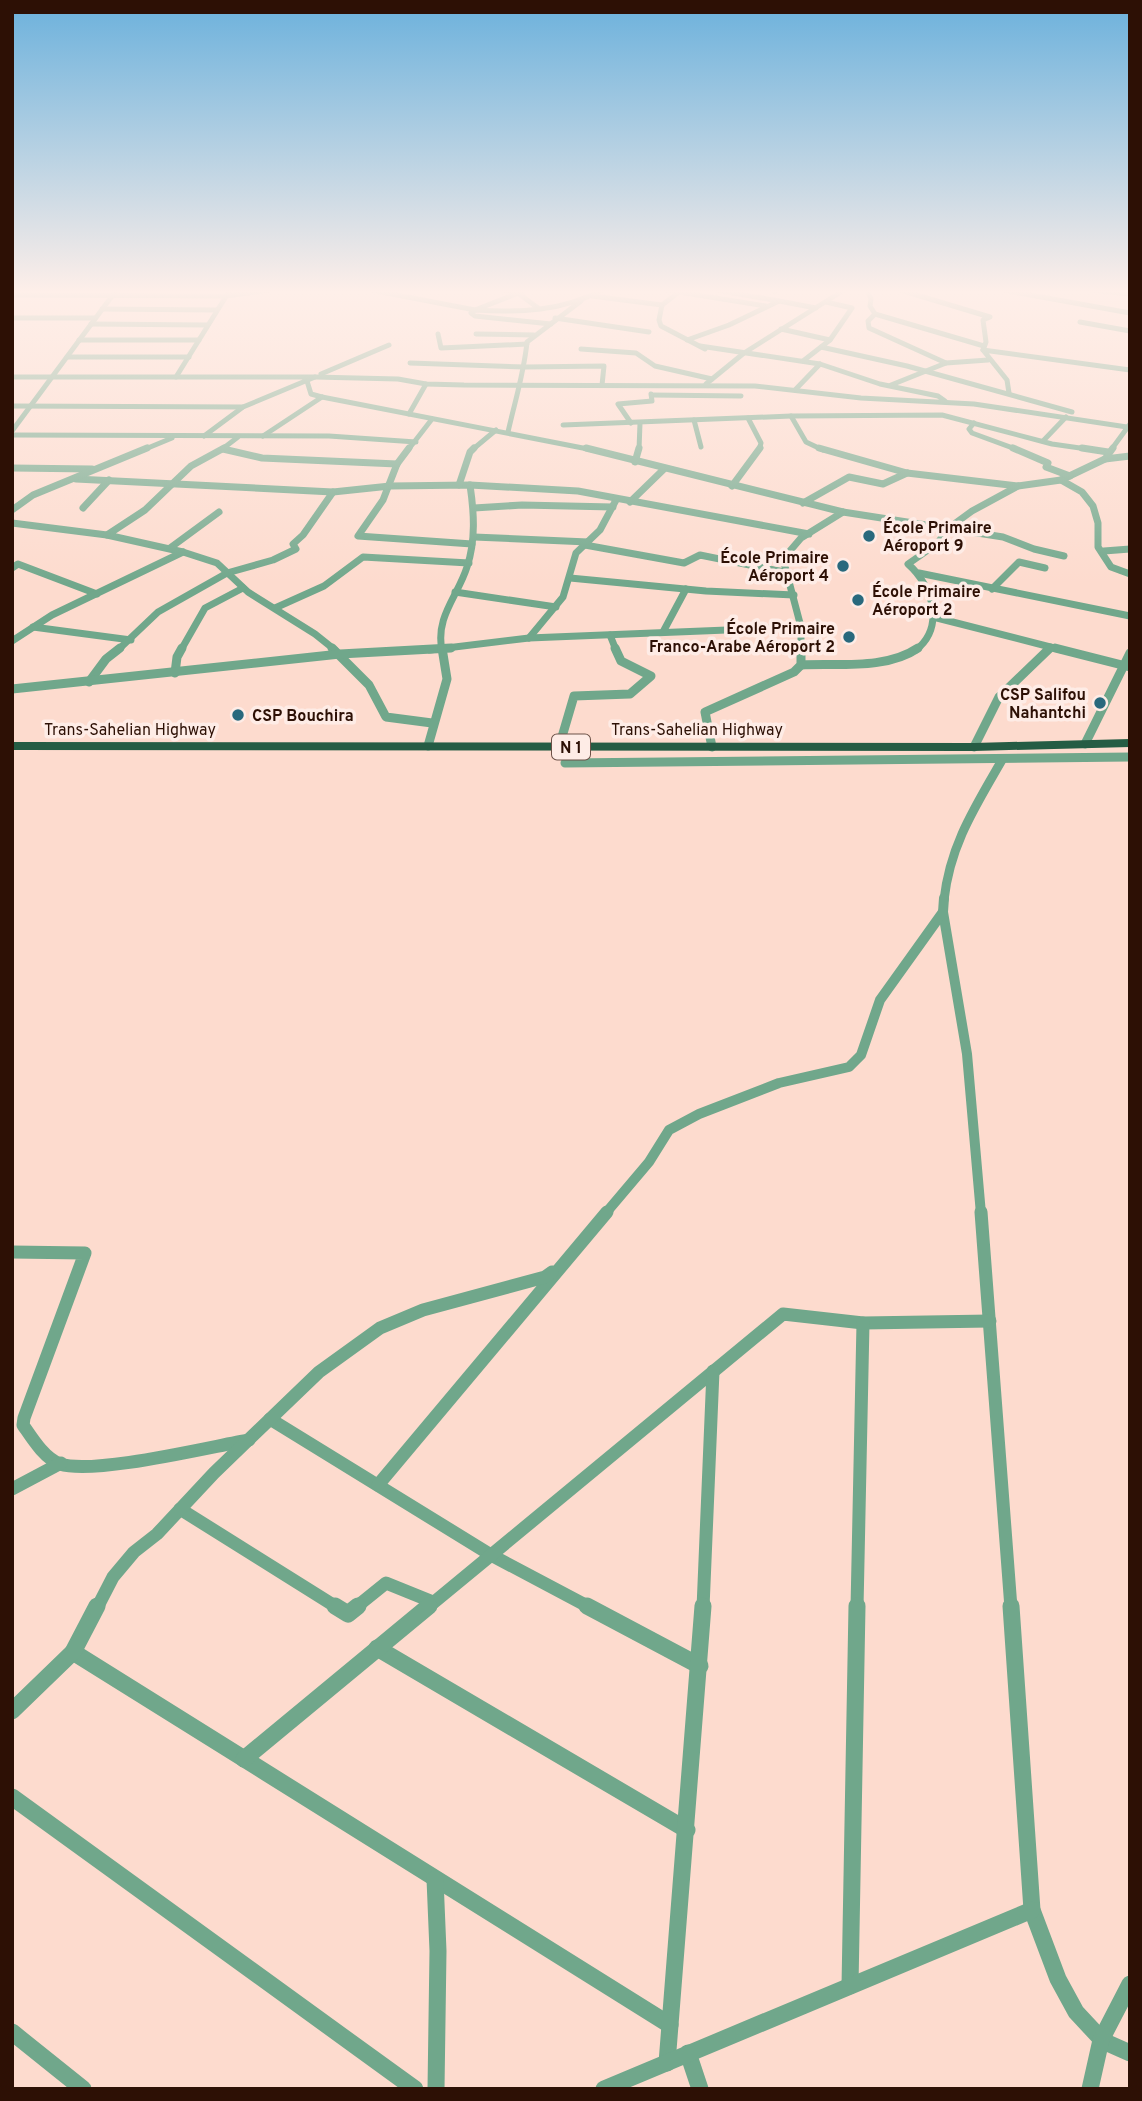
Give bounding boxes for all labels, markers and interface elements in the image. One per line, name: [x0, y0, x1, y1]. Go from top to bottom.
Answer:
place label: École Primaire Aéroport 9: [883, 517, 992, 557]
marker: École Primaire Aéroport 9: [861, 528, 877, 544]
place label: École Primaire Aéroport 4: [720, 547, 829, 587]
marker: École Primaire Aéroport 4: [835, 558, 851, 574]
place label: École Primaire Aéroport 2: [872, 581, 981, 621]
marker: École Primaire Aéroport 2: [850, 592, 866, 608]
place label: École Primaire Franco-Arabe Aéroport 2: [649, 618, 835, 658]
marker: École Primaire Franco-Arabe Aéroport 2: [841, 629, 857, 645]
place label: CSP Salifou Nahantchi: [1000, 686, 1086, 724]
marker: CSP Salifou Nahantchi: [1092, 695, 1108, 711]
marker: CSP Bouchira: [230, 707, 246, 723]
place label: CSP Bouchira: [252, 707, 354, 727]
street label: Trans-Sahelian Highway: [44, 721, 216, 741]
street label: Trans-Sahelian Highway: [611, 721, 783, 741]
road number: N 1: [552, 734, 590, 760]

